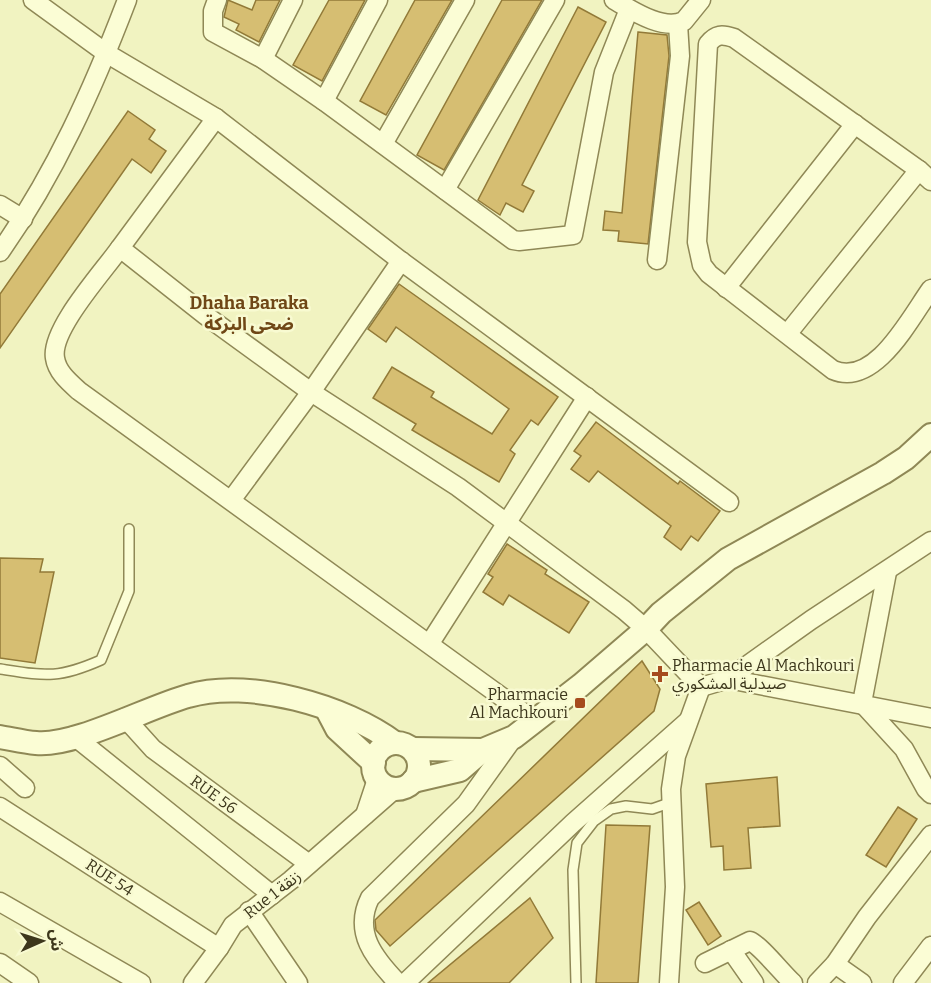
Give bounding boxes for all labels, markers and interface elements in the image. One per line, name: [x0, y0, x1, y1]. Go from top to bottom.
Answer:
district label: Dhaha Baraka ضحى البركة: [190, 292, 308, 335]
place label: Pharmacie Al Machkouri صيدلية المشكوري: [672, 656, 855, 696]
marker: Pharmacie Al Machkouri صيدلية المشكوري: [653, 667, 667, 681]
place label: Pharmacie Al Machkouri: [469, 685, 568, 722]
marker: Pharmacie Al Machkouri: [573, 696, 587, 710]
street label: RUE 56: [187, 771, 241, 818]
street label: RUE 54: [82, 855, 138, 900]
street label: Rue 1 زنقة: [240, 866, 305, 923]
north arrow: [12, 911, 72, 971]
text: ش: [46, 929, 67, 952]

